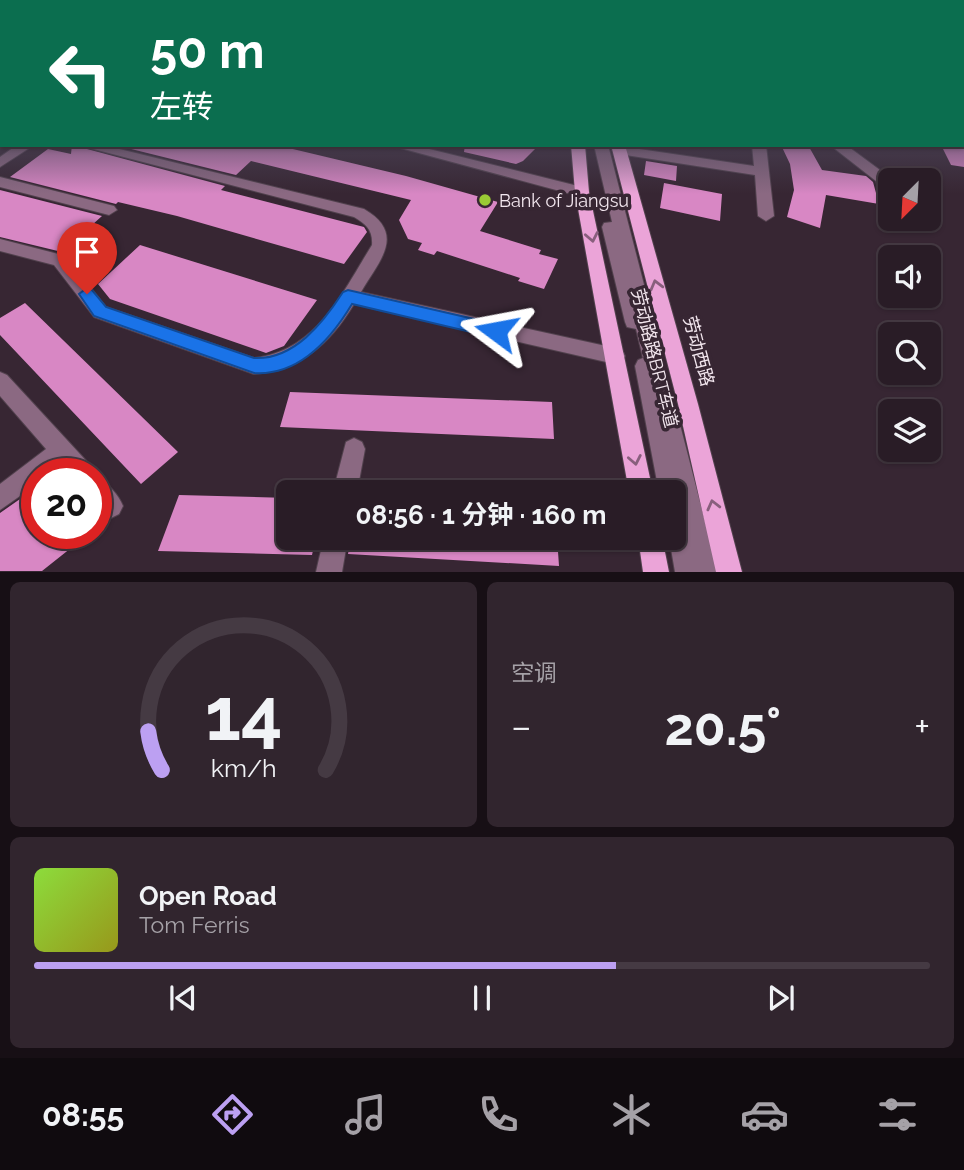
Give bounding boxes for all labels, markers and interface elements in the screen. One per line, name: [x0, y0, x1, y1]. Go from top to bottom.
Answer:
text: 50 m: [150, 22, 265, 79]
icon: left: [35, 28, 126, 119]
text: 左转: [150, 88, 214, 125]
north arrow: [878, 168, 942, 231]
map controls: [878, 168, 941, 462]
place label: Bank of Jiangsu: [499, 190, 629, 211]
marker: Bank of Jiangsu: [477, 192, 493, 208]
pin: [57, 222, 117, 294]
one-way arrow: [583, 231, 598, 243]
icon: arrive: [68, 233, 106, 271]
button: sound: [878, 245, 941, 308]
one-way arrow: [650, 279, 664, 291]
street label: 劳动路路BRT车道: [628, 286, 682, 430]
position arrow: [459, 294, 533, 368]
street label: 劳动西路: [680, 314, 718, 388]
button: search: [878, 322, 941, 385]
button: layers: [878, 399, 941, 462]
one-way arrow: [626, 454, 641, 466]
speed limit sign: 20: [21, 458, 112, 549]
one-way arrow: [707, 499, 721, 511]
text: 08:56 · 1 分钟 · 160 m: [355, 500, 607, 530]
text: 空调: [511, 659, 557, 686]
text: 14: [205, 673, 282, 758]
text: 20.5°: [665, 696, 781, 757]
text: −: [511, 704, 531, 749]
text: +: [914, 704, 930, 749]
text: km/h: [211, 753, 276, 783]
text: Open Road: [139, 881, 277, 911]
text: Tom Ferris: [139, 911, 250, 938]
icon: previous: [164, 979, 202, 1017]
icon: pause: [463, 979, 501, 1017]
icon: next: [762, 979, 800, 1017]
icon: directions: [208, 1090, 257, 1139]
icon: music: [341, 1090, 390, 1139]
icon: phone: [474, 1090, 523, 1139]
icon: climate: [607, 1090, 656, 1139]
icon: car: [740, 1090, 789, 1139]
icon: filters: [873, 1090, 922, 1139]
text: 08:55: [42, 1096, 124, 1133]

